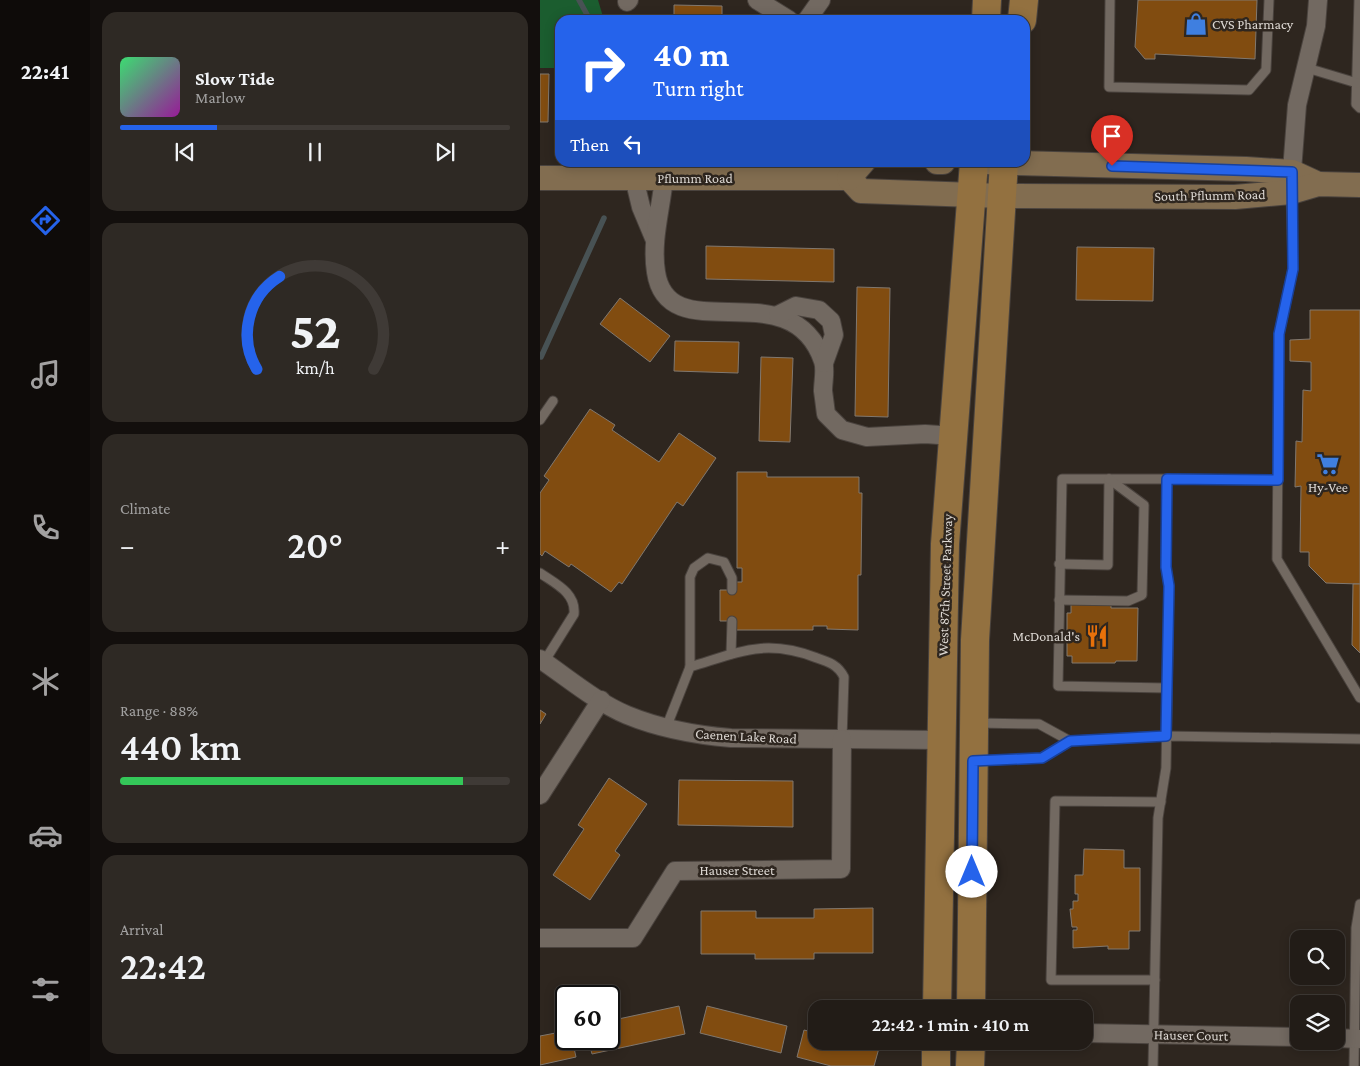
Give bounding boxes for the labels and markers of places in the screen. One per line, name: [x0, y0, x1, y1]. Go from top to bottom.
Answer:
shop icon: CVS Pharmacy: [1183, 11, 1209, 37]
place label: CVS Pharmacy: [1212, 16, 1294, 32]
pin: [1091, 115, 1133, 166]
supermarket icon: Hy-Vee: [1315, 451, 1341, 477]
place label: Hy-Vee: [1308, 479, 1348, 495]
restaurant icon: McDonald's: [1084, 623, 1110, 649]
place label: McDonald's: [1013, 628, 1080, 644]

